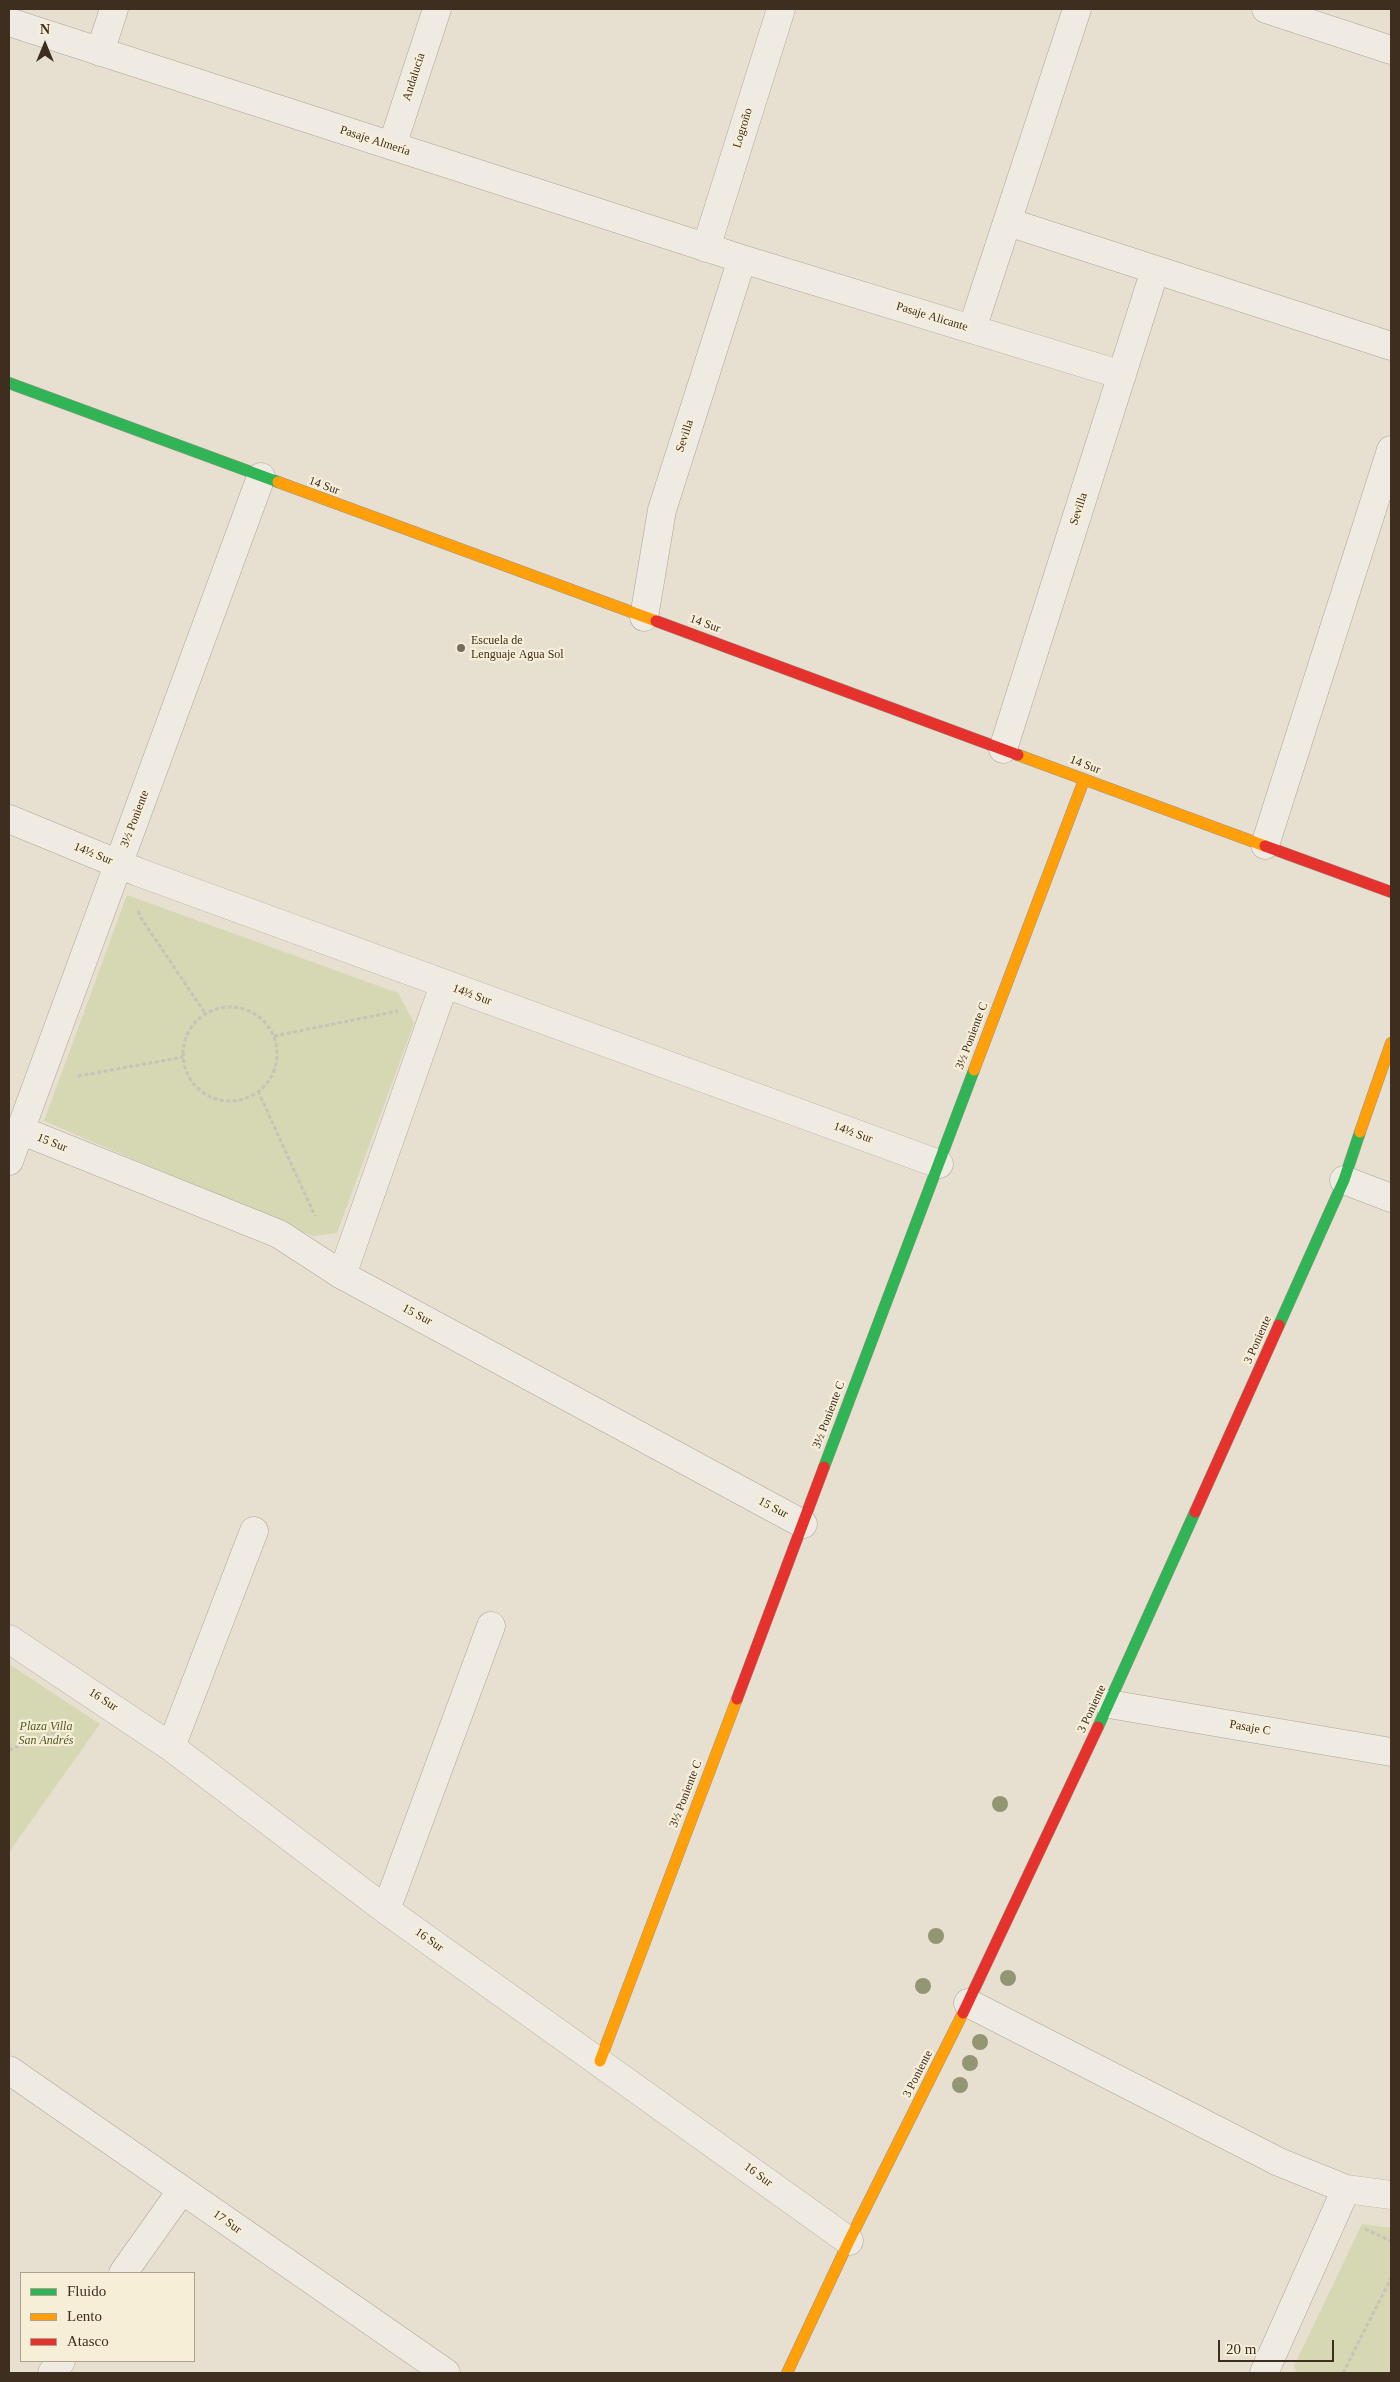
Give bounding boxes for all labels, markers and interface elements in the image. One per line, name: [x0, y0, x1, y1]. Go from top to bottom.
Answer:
north arrow: [20, 20, 70, 70]
text: N: [40, 22, 50, 37]
street label: Andalucía: [400, 51, 428, 103]
street label: Logroño: [730, 106, 756, 150]
street label: Pasaje Almería: [338, 123, 412, 159]
street label: Pasaje Alicante: [894, 299, 970, 335]
street label: Sevilla: [673, 418, 697, 454]
street label: 14 Sur: [307, 474, 341, 498]
street label: Sevilla: [1067, 491, 1091, 527]
street label: 14 Sur: [688, 612, 722, 636]
place label: Escuela de Lenguaje Agua Sol: [471, 634, 564, 662]
marker: Escuela de Lenguaje Agua Sol: [455, 642, 467, 654]
street label: 14 Sur: [1068, 753, 1102, 777]
street label: 3½ Poniente: [118, 788, 152, 850]
street label: 14½ Sur: [71, 840, 115, 868]
street label: 14½ Sur: [450, 981, 494, 1009]
street label: 3½ Poniente C: [953, 1000, 991, 1072]
street label: 14½ Sur: [831, 1119, 875, 1147]
street label: 15 Sur: [35, 1130, 69, 1156]
street label: 15 Sur: [400, 1301, 434, 1329]
street label: 3 Poniente: [1241, 1314, 1275, 1366]
street label: 3½ Poniente C: [810, 1379, 848, 1451]
street label: 15 Sur: [756, 1494, 790, 1522]
street label: 3 Poniente: [1075, 1683, 1109, 1735]
street label: 16 Sur: [86, 1685, 120, 1715]
street label: Pasaje C: [1228, 1717, 1272, 1739]
park label: Plaza Villa San Andrés: [19, 1720, 73, 1748]
street label: 3½ Poniente C: [667, 1758, 705, 1830]
street label: 16 Sur: [412, 1925, 446, 1955]
street label: 3 Poniente: [900, 2048, 936, 2100]
street label: 16 Sur: [741, 2160, 775, 2190]
street label: 17 Sur: [210, 2207, 244, 2237]
legend: [20, 2272, 195, 2362]
text: Fluido: [67, 2283, 106, 2299]
text: Lento: [67, 2308, 102, 2324]
scale bar: [1220, 2330, 1336, 2362]
text: Atasco: [67, 2333, 109, 2349]
text: 20 m: [1226, 2341, 1256, 2357]

